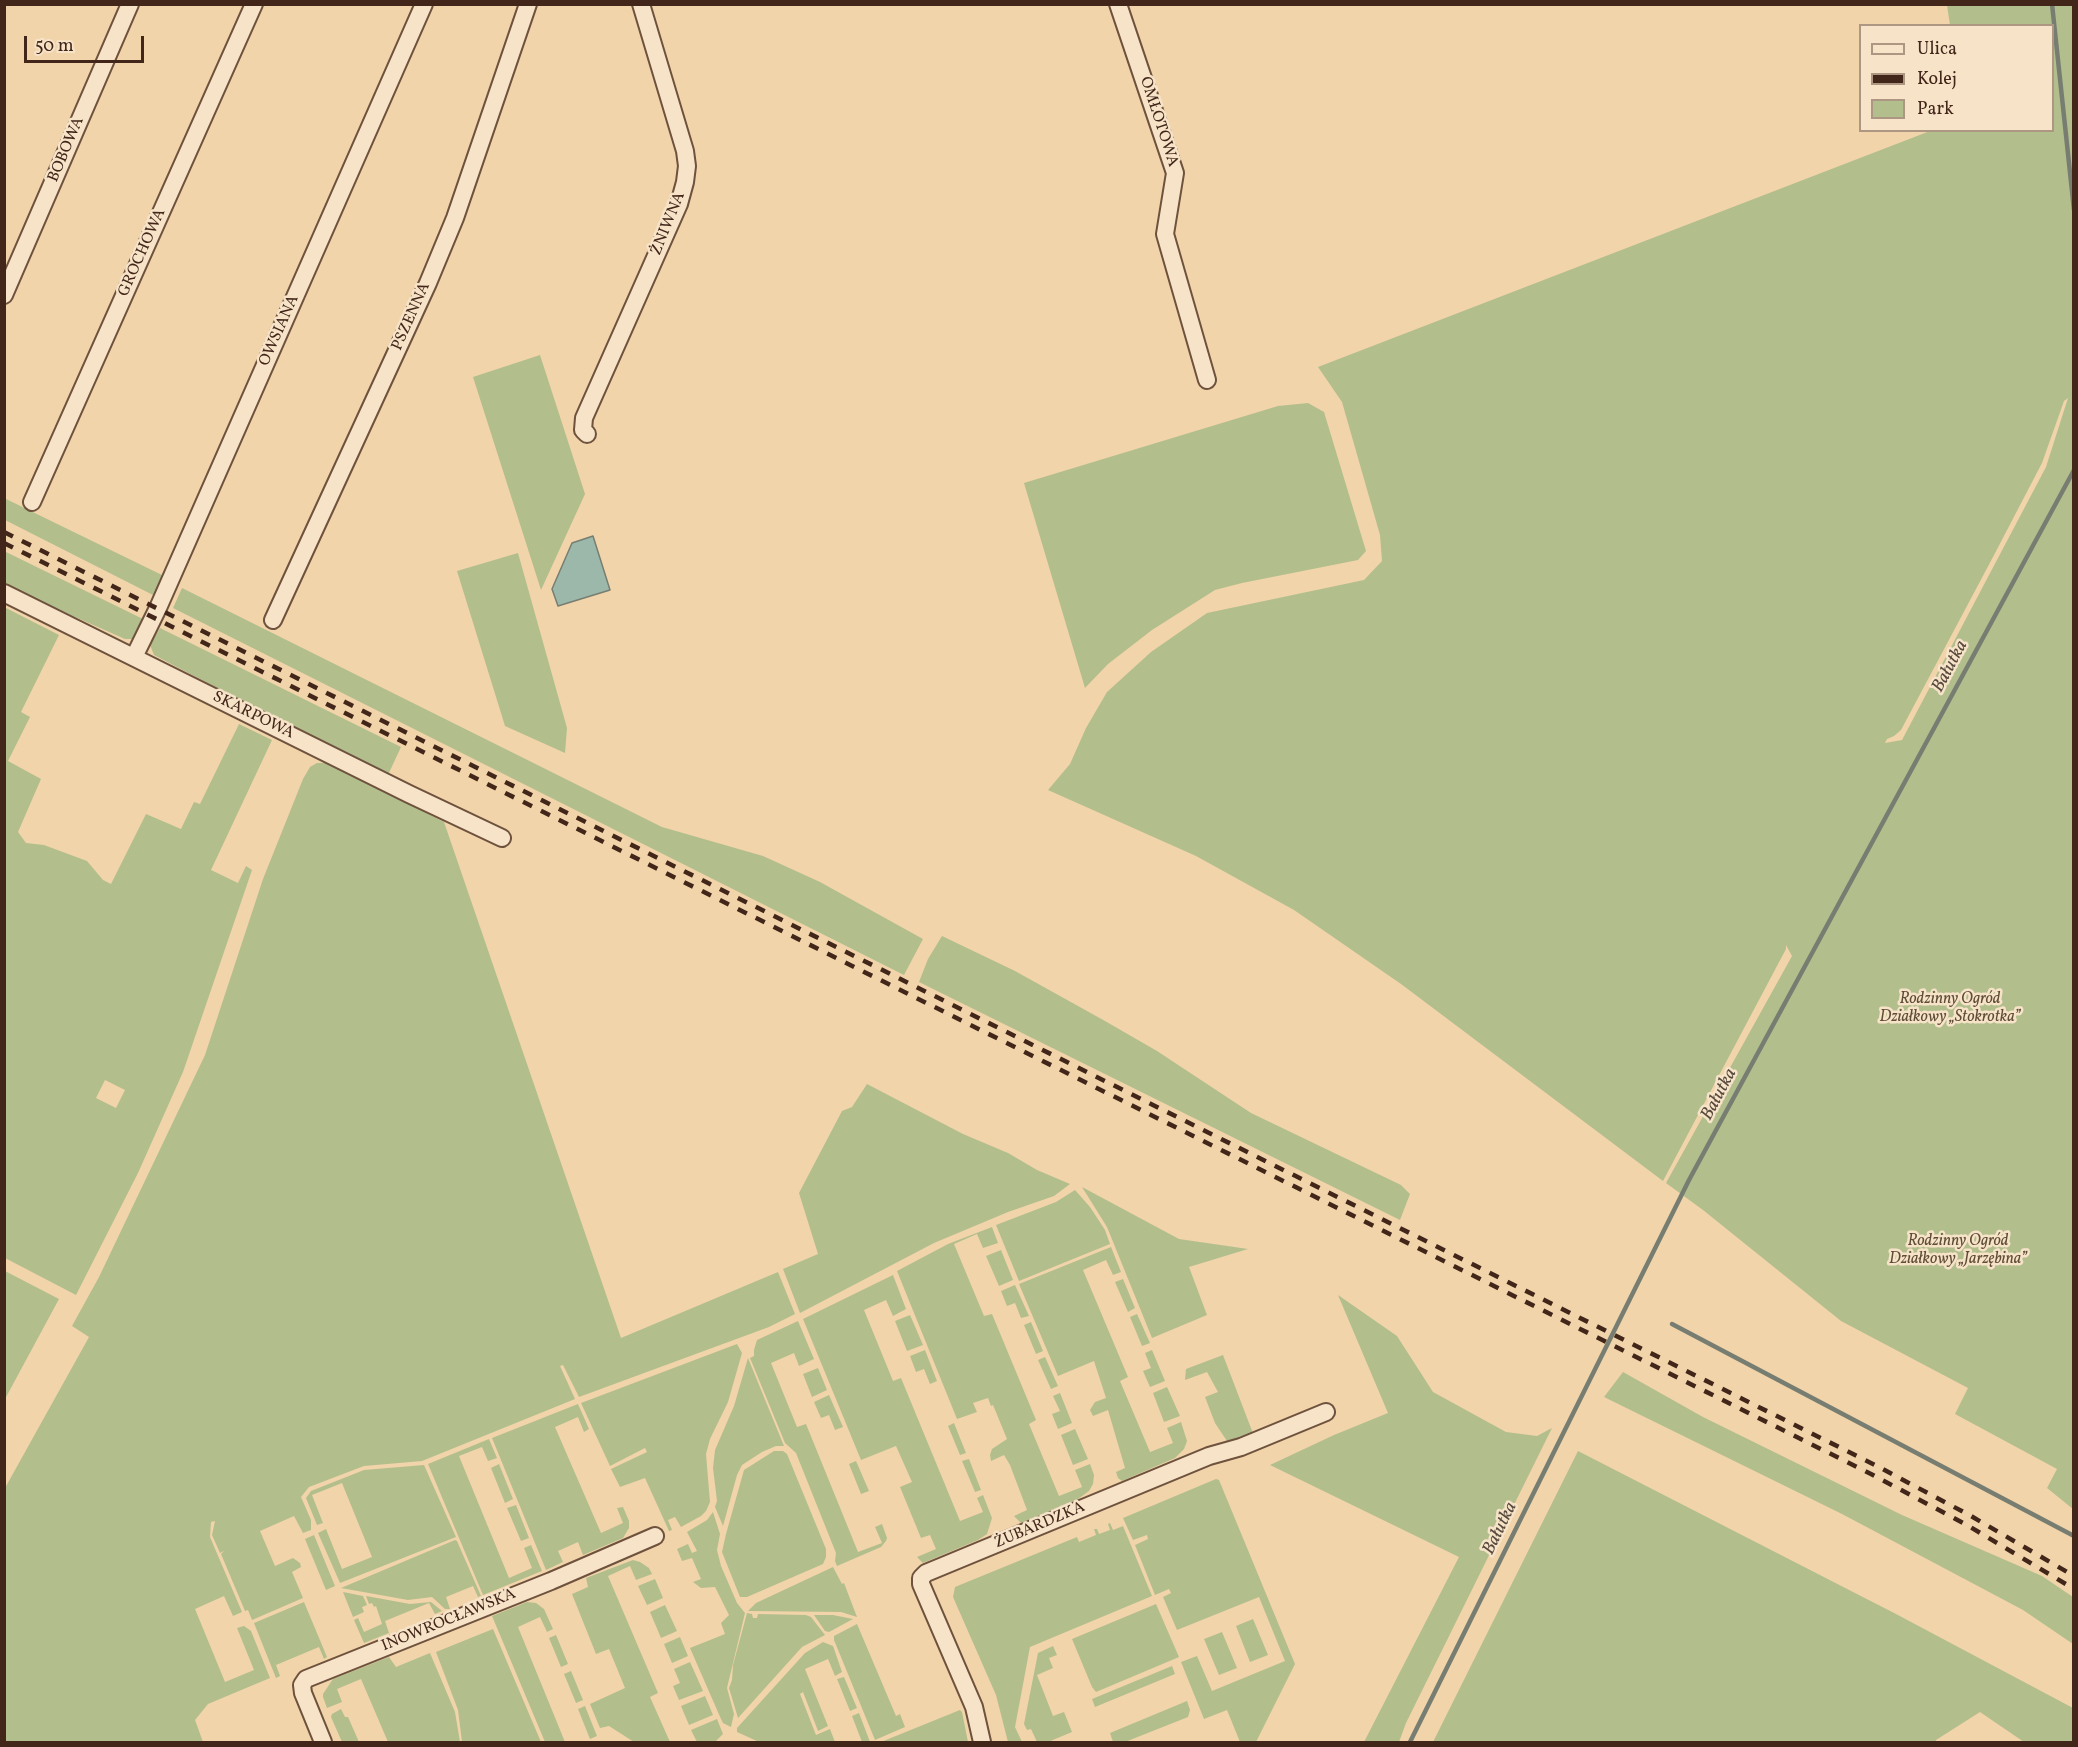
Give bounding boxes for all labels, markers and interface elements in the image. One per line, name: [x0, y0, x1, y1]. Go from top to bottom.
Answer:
scale bar: [27, 24, 147, 62]
legend: [1859, 24, 2054, 132]
text: 50 m: [35, 34, 74, 59]
text: Ulica: [1917, 37, 1957, 62]
text: Kolej: [1917, 67, 1957, 92]
street label: OMŁOTOWA: [1134, 75, 1182, 169]
text: Park: [1917, 97, 1954, 122]
street label: BOBOWA: [45, 115, 89, 185]
street label: ŻNIWNA: [648, 190, 690, 258]
street label: GROCHOWA: [115, 206, 171, 300]
street label: PSZENNA: [388, 280, 436, 354]
street label: OWSIANA: [256, 292, 304, 370]
water label: Bałutka: [1928, 637, 1974, 697]
street label: SKARPOWA: [209, 688, 297, 744]
park label: Rodzinny Ogród Działkowy „Stokrotka”: [1879, 990, 2021, 1028]
water label: Bałutka: [1697, 1065, 1743, 1125]
park label: Rodzinny Ogród Działkowy „Jarzębina”: [1889, 1232, 2027, 1270]
street label: ŻUBARDZKA: [992, 1498, 1088, 1554]
water label: Bałutka: [1479, 1499, 1523, 1559]
street label: INOWROCŁAWSKA: [379, 1585, 519, 1657]

